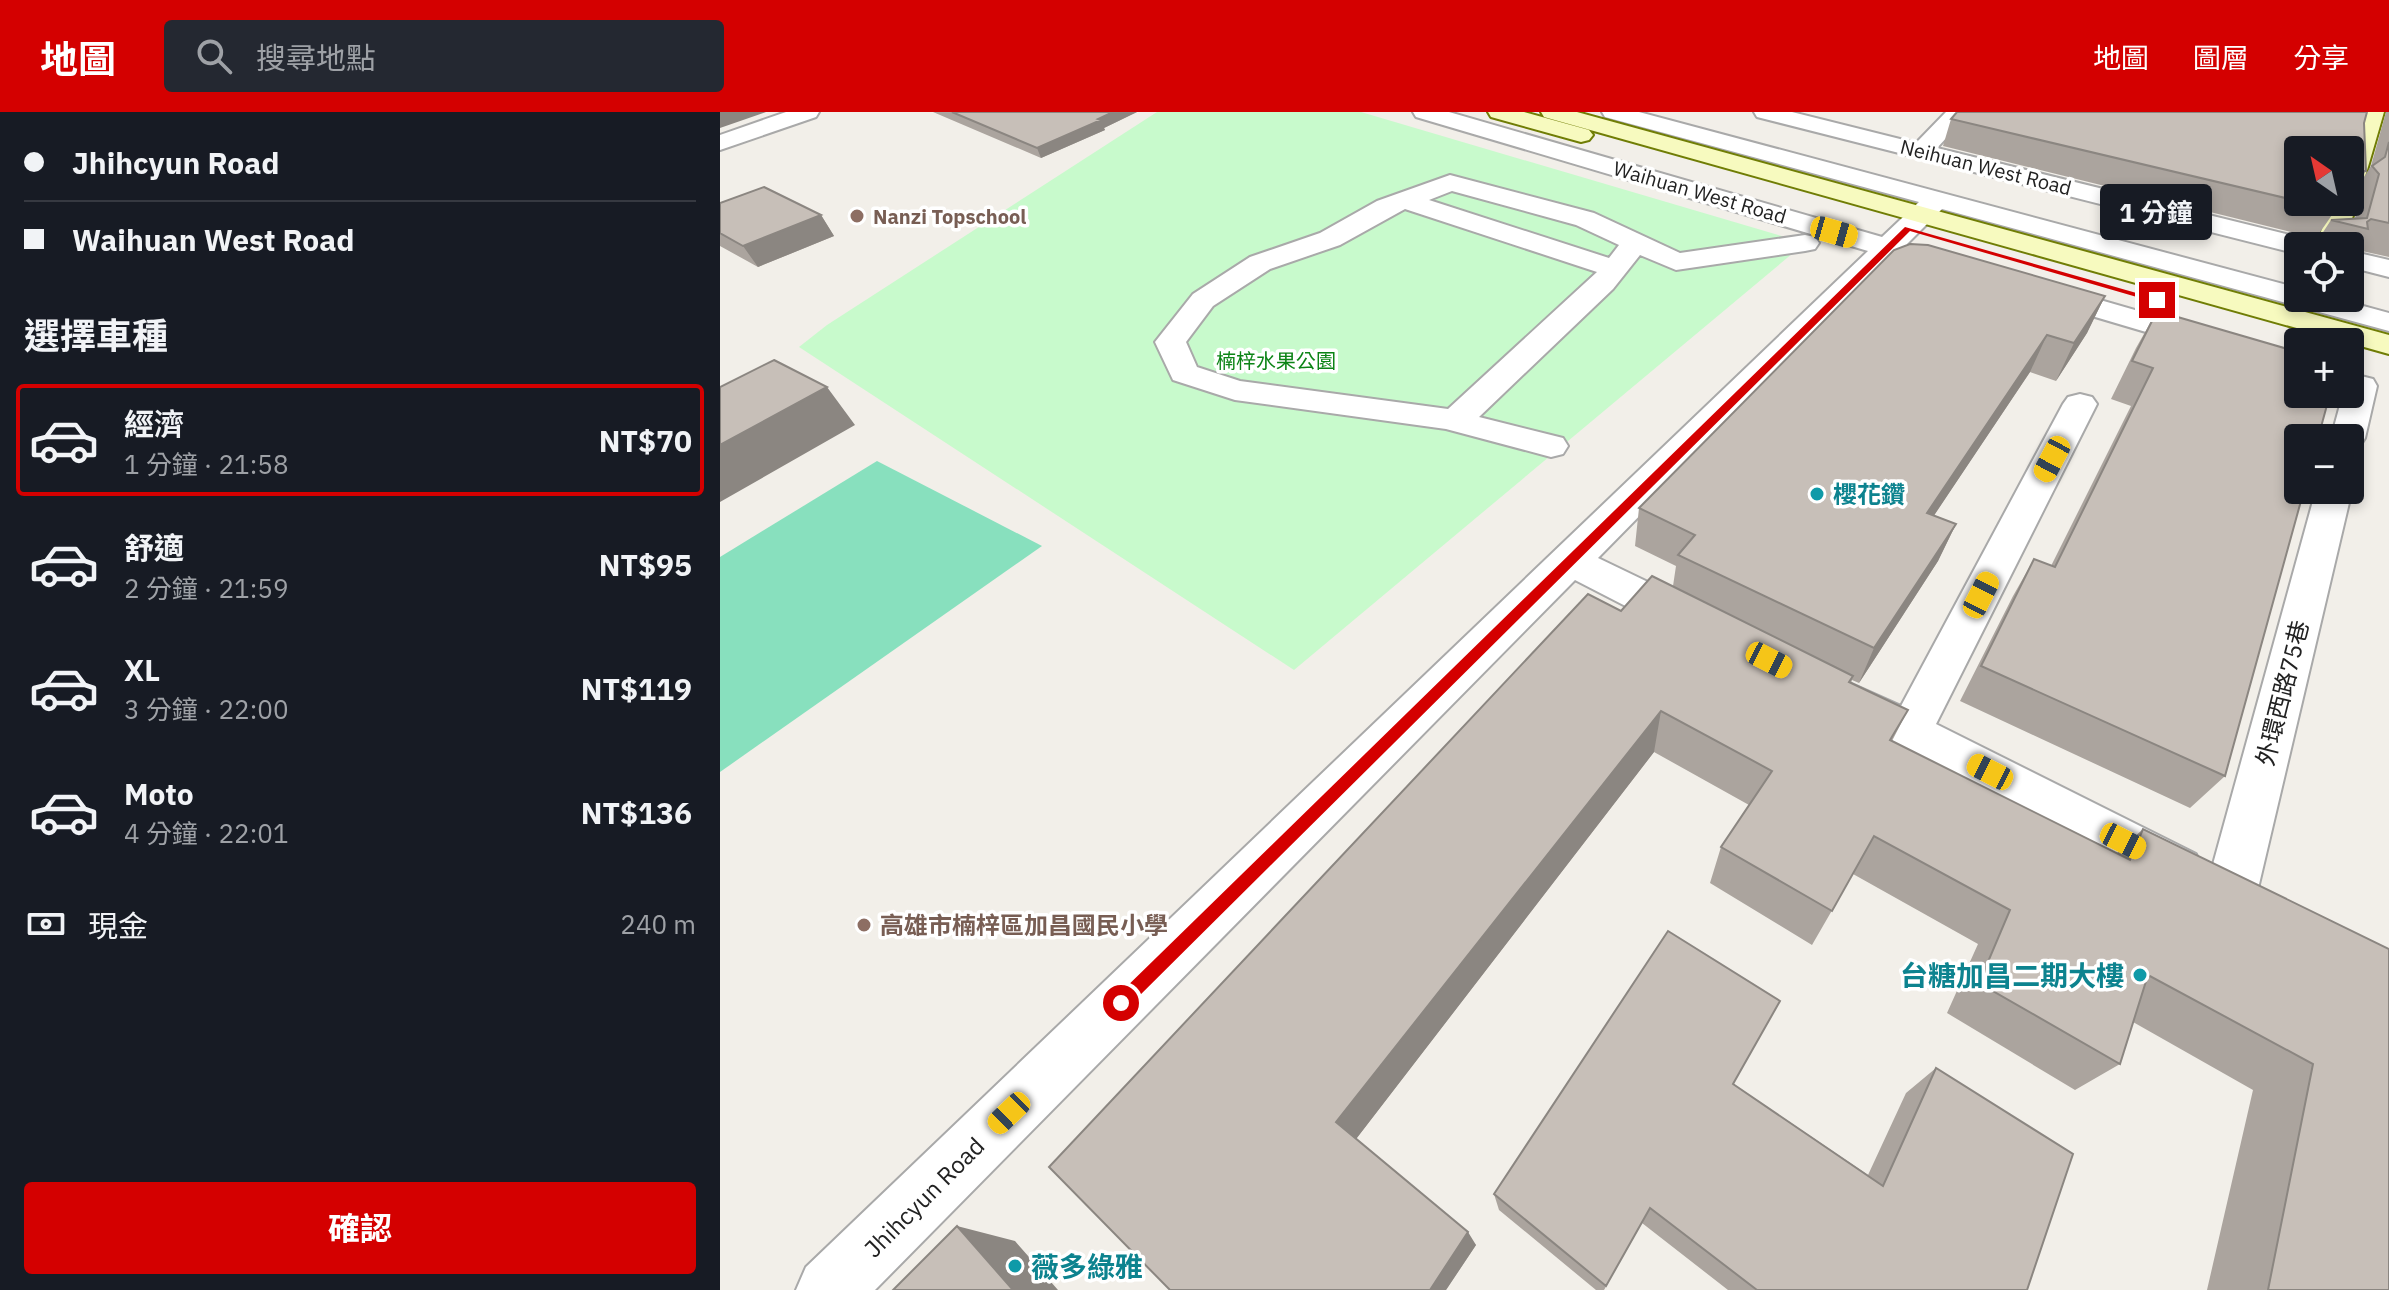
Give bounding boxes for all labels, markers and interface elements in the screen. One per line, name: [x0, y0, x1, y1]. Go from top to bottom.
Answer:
search box: [164, 20, 724, 92]
text: 地圖: [40, 34, 116, 83]
icon: search: [192, 34, 236, 78]
text: 搜尋地點: [256, 38, 376, 77]
text: 地圖: [2093, 39, 2149, 76]
text: 圖層: [2193, 39, 2249, 76]
text: 分享: [2293, 39, 2349, 76]
street label: Neihuan West Road: [1898, 133, 2074, 201]
north arrow: [2284, 136, 2364, 216]
map controls: [2284, 136, 2364, 504]
text: Jhihcyun Road: [72, 143, 279, 182]
street label: Waihuan West Road: [1610, 154, 1790, 230]
callout: 1 分鐘: [2101, 184, 2213, 240]
text: 1 分鐘: [2119, 195, 2193, 229]
place label: Nanzi Topschool: [873, 203, 1026, 230]
marker: Nanzi Topschool: [848, 207, 866, 225]
car: [1808, 214, 1860, 250]
text: Waihuan West Road: [72, 220, 354, 259]
button: locate: [2284, 232, 2364, 312]
route end: [2139, 282, 2175, 318]
text: 選擇車種: [24, 312, 168, 359]
button: +: [2284, 328, 2364, 408]
park label: 楠梓水果公園: [1216, 347, 1336, 374]
icon: car: [28, 404, 100, 476]
text: 經濟: [124, 404, 184, 443]
text: NT$70: [599, 421, 692, 460]
button: −: [2284, 424, 2364, 504]
car: [2030, 432, 2074, 486]
text: 1 分鐘 · 21:58: [124, 447, 288, 481]
place label: 櫻花鑽: [1833, 478, 1905, 510]
marker: 櫻花鑽: [1808, 485, 1826, 503]
icon: car: [28, 528, 100, 600]
text: 舒適: [124, 528, 184, 567]
text: NT$95: [599, 545, 692, 584]
car: [1959, 568, 2003, 622]
text: 2 分鐘 · 21:59: [124, 571, 288, 605]
street label: 外環西路75巷: [2248, 617, 2316, 769]
car: [1742, 638, 1796, 682]
text: XL: [124, 650, 160, 689]
icon: car: [28, 652, 100, 724]
text: NT$119: [581, 669, 692, 708]
text: 3 分鐘 · 22:00: [124, 692, 288, 726]
car: [1963, 750, 2017, 794]
text: Moto: [124, 774, 194, 813]
icon: car: [28, 776, 100, 848]
text: NT$136: [581, 793, 692, 832]
text: 4 分鐘 · 22:01: [124, 816, 288, 850]
car: [2096, 819, 2150, 863]
icon: cash: [24, 902, 68, 946]
text: 現金: [88, 906, 148, 945]
text: 240 m: [620, 907, 696, 941]
place label: 高雄市楠梓區加昌國民小學: [880, 909, 1168, 941]
marker: 高雄市楠梓區加昌國民小學: [855, 916, 873, 934]
place label: 台糖加昌二期大樓: [1900, 957, 2124, 994]
marker: 台糖加昌二期大樓: [2131, 966, 2149, 984]
route start: [1103, 985, 1139, 1021]
car: [983, 1088, 1035, 1138]
street label: Jhihcyun Road: [857, 1130, 991, 1264]
button: 確認: [24, 1182, 696, 1274]
place label: 薇多綠雅: [1031, 1248, 1143, 1285]
marker: 薇多綠雅: [1006, 1257, 1024, 1275]

